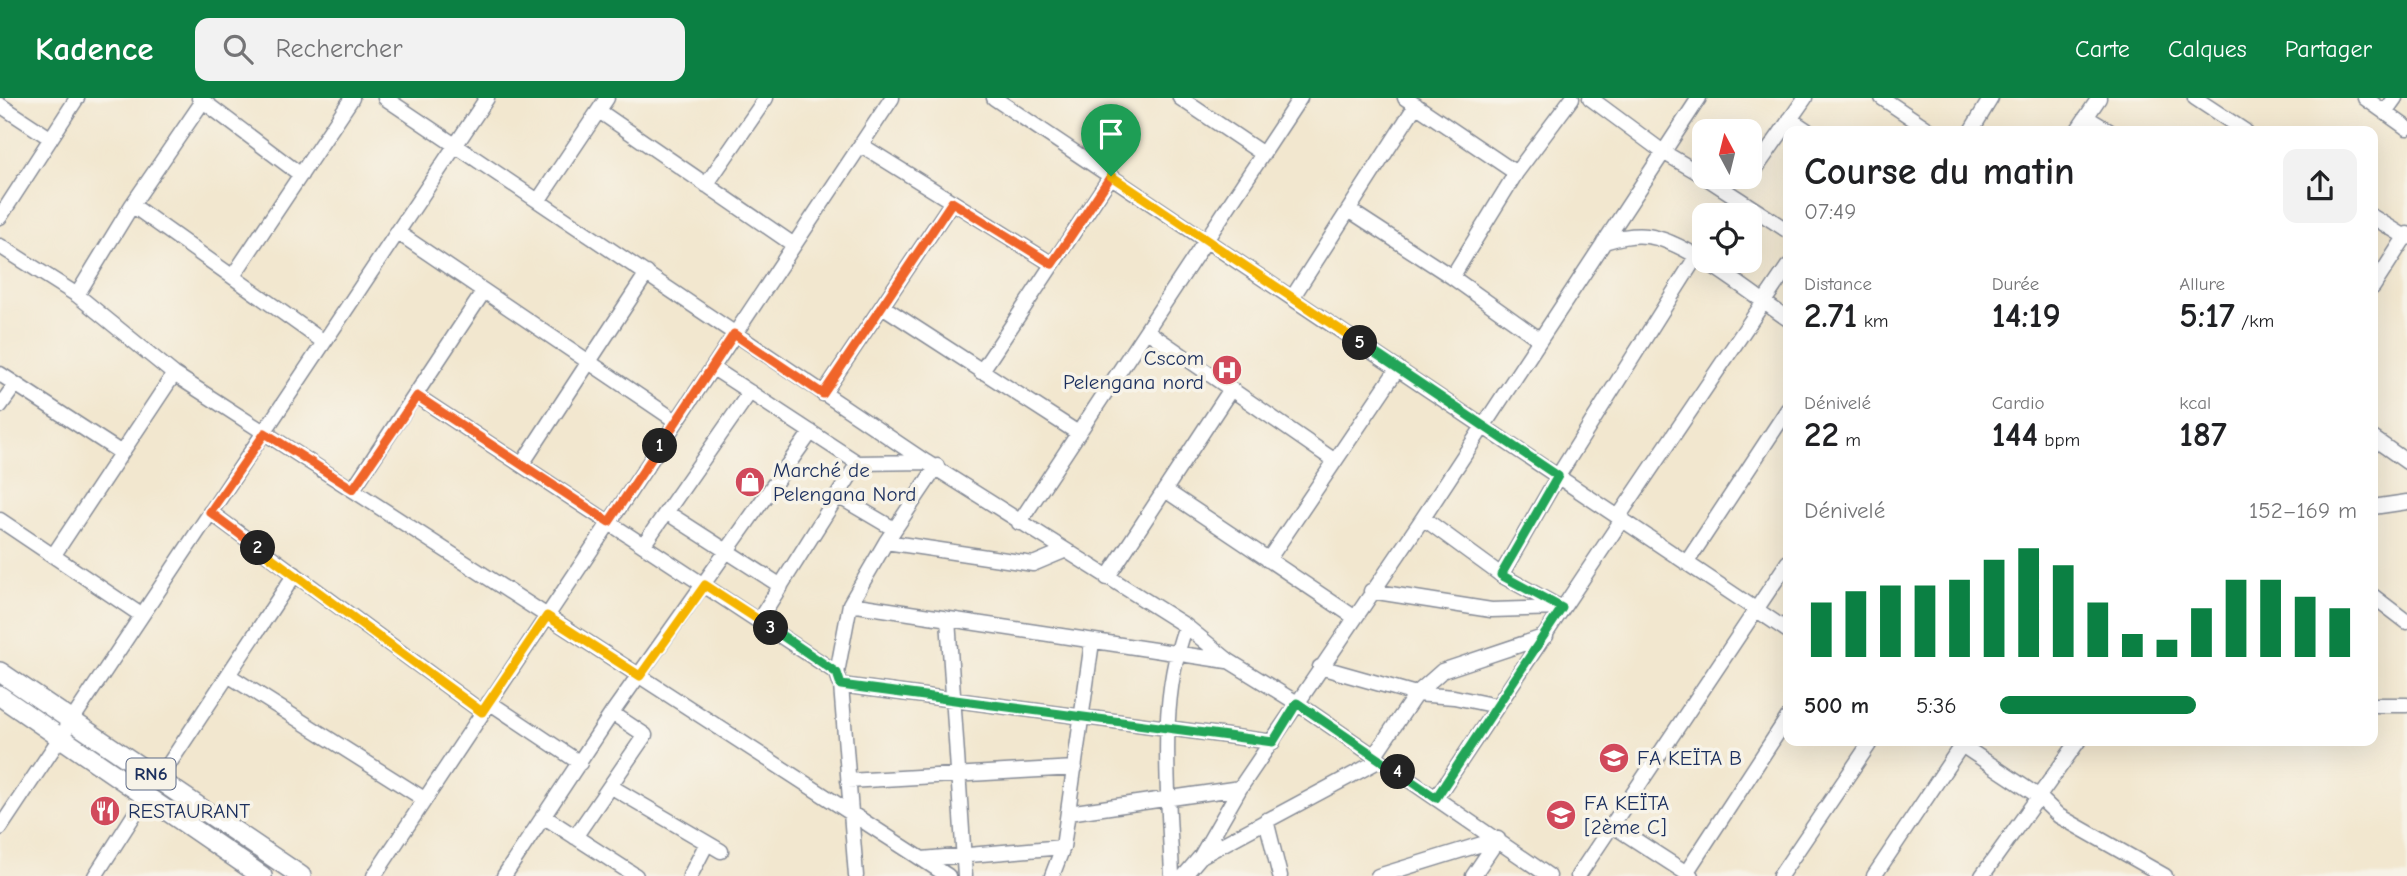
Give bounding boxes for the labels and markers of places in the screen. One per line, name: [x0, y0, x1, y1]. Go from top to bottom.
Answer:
pin: [1081, 104, 1141, 176]
pin: 5: [1342, 326, 1378, 360]
place label: Cscom Pelengana nord: [1063, 346, 1204, 394]
hospital icon: Cscom Pelengana nord: [1210, 353, 1244, 387]
pin: 1: [642, 428, 678, 464]
place label: Marché de Pelengana Nord: [773, 458, 916, 506]
shop icon: Marché de Pelengana Nord: [733, 465, 767, 499]
pin: 2: [240, 531, 276, 566]
pin: 3: [754, 610, 788, 646]
school or university icon: FA KEÏTA B: [1597, 741, 1631, 775]
place label: FA KEÏTA B: [1637, 746, 1742, 770]
pin: 4: [1380, 754, 1416, 790]
place label: FA KEÏTA [2ème C]: [1584, 791, 1669, 839]
restaurant icon: RESTAURANT: [88, 794, 122, 828]
school or university icon: FA KEÏTA [2ème C]: [1544, 798, 1578, 832]
place label: RESTAURANT: [128, 799, 250, 823]

